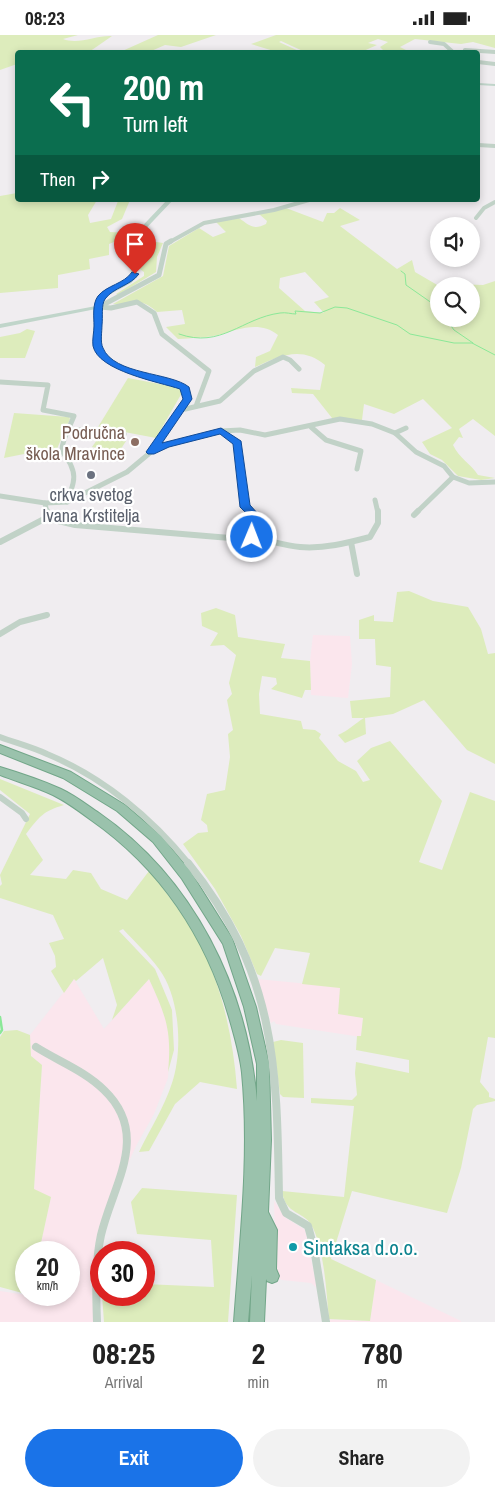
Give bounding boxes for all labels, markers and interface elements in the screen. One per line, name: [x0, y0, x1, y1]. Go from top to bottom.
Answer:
text: 08:23: [25, 5, 65, 31]
text: 200 m: [123, 64, 204, 111]
icon: left: [40, 70, 105, 135]
text: Turn left: [123, 109, 188, 139]
icon: right: [86, 165, 114, 193]
text: Then: [40, 166, 76, 192]
map controls: [430, 217, 480, 327]
button: sound: [430, 217, 480, 267]
pin: [114, 223, 156, 274]
icon: arrive: [121, 230, 149, 258]
button: search: [430, 277, 480, 327]
place label: Područna škola Mravince: [26, 420, 125, 466]
marker: Područna škola Mravince: [129, 436, 141, 448]
marker: crkva svetog Ivana Krstitelja: [85, 469, 97, 481]
place label: crkva svetog Ivana Krstitelja: [42, 482, 140, 528]
position arrow: [225, 510, 277, 562]
place label: Sintaksa d.o.o.: [303, 1233, 418, 1262]
speed limit sign: 30: [90, 1241, 155, 1306]
marker: Sintaksa d.o.o.: [287, 1241, 299, 1253]
text: 20: [36, 1250, 59, 1284]
text: km/h: [37, 1278, 58, 1294]
text: 08:25: [92, 1333, 155, 1373]
text: 2: [252, 1333, 265, 1373]
text: 780: [362, 1333, 403, 1373]
text: Arrival: [105, 1371, 143, 1393]
text: min: [247, 1371, 269, 1393]
text: m: [377, 1371, 388, 1393]
button: Exit: [25, 1429, 243, 1487]
button: Share: [253, 1429, 470, 1487]

